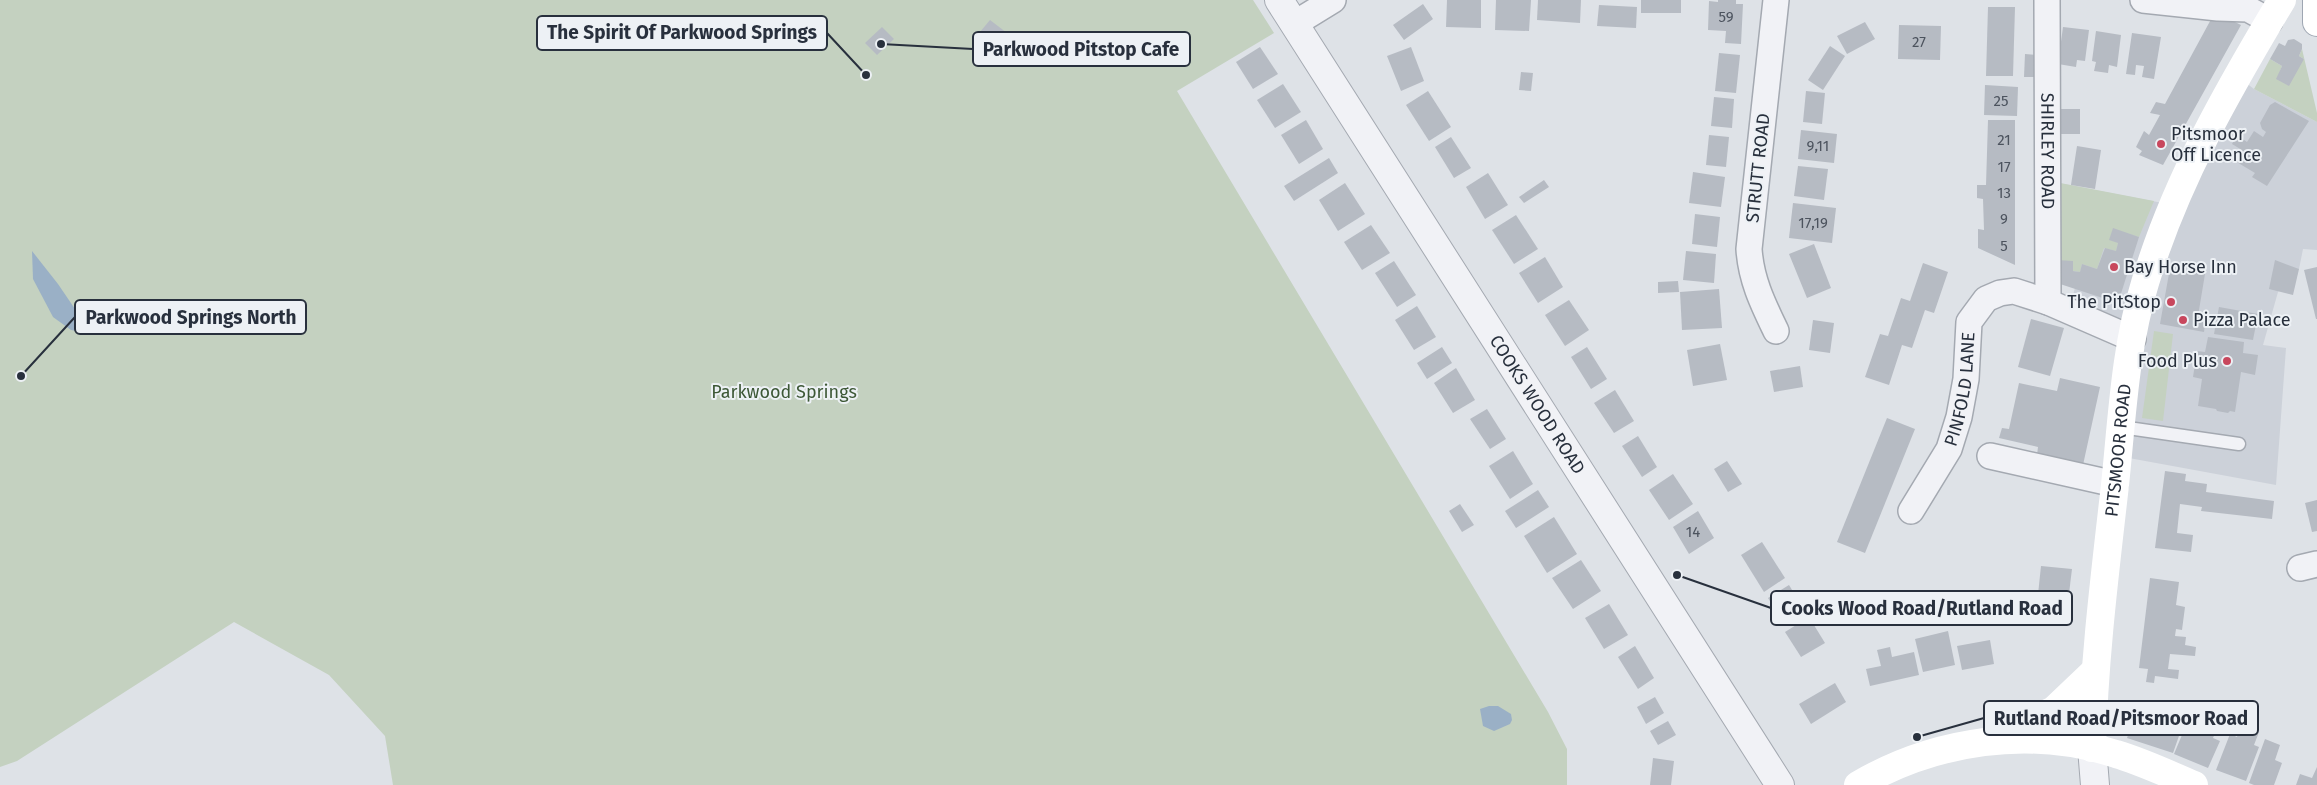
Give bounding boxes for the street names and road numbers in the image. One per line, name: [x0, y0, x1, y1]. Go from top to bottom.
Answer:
street label: SHIRLEY ROAD: [2036, 93, 2059, 209]
street label: STRUTT ROAD: [1741, 112, 1775, 224]
street label: COOKS WOOD ROAD: [1485, 331, 1590, 478]
street label: PINFOLD LANE: [1940, 332, 1979, 449]
street label: PITSMOOR ROAD: [2100, 382, 2136, 518]

